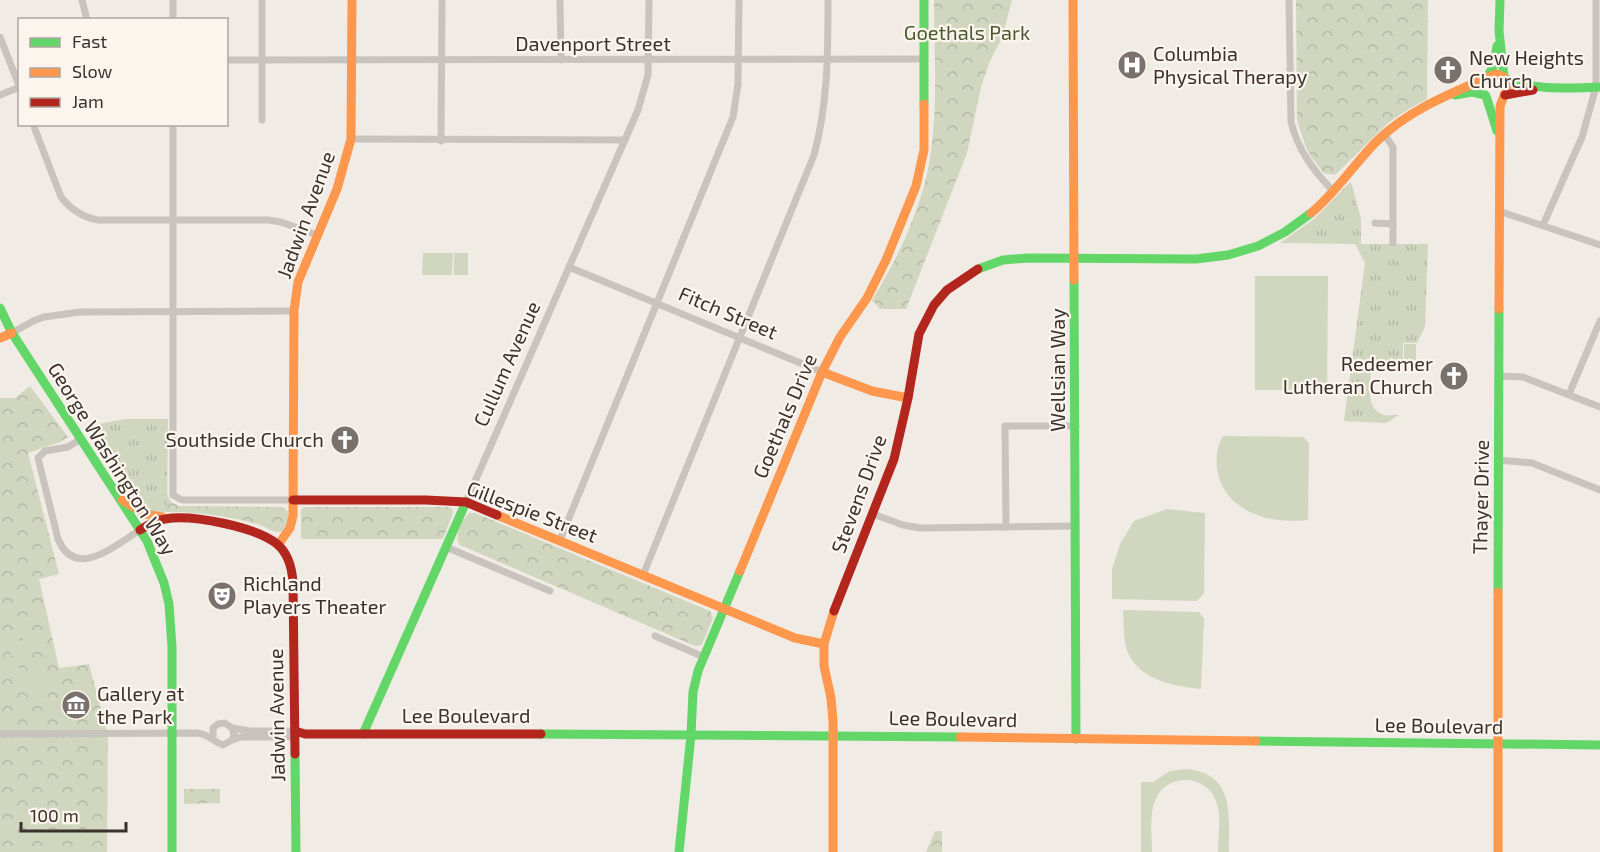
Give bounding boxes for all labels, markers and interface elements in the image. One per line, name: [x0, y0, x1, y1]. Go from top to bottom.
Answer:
legend: [18, 18, 228, 126]
park label: Goethals Park: [904, 20, 1030, 44]
text: Fast: [72, 30, 107, 52]
street label: Davenport Street: [515, 31, 671, 55]
place label: Columbia Physical Therapy: [1153, 41, 1308, 88]
place label: New Heights Church: [1469, 45, 1584, 92]
hospital icon: Columbia Physical Therapy: [1116, 49, 1148, 81]
church icon: New Heights Church: [1432, 54, 1464, 86]
text: Slow: [72, 60, 113, 82]
text: Jam: [72, 90, 104, 112]
street label: Jadwin Avenue: [271, 148, 339, 281]
street label: Fitch Street: [675, 281, 782, 344]
street label: Cullum Avenue: [468, 297, 544, 430]
street label: Wellsian Way: [1045, 308, 1069, 432]
street label: Goethals Drive: [747, 350, 821, 481]
place label: Redeemer Lutheran Church: [1283, 351, 1433, 398]
street label: George Washington Way: [44, 358, 182, 560]
church icon: Redeemer Lutheran Church: [1438, 360, 1470, 392]
church icon: Southside Church: [329, 424, 361, 456]
place label: Southside Church: [165, 427, 324, 451]
street label: Stevens Drive: [826, 431, 891, 556]
street label: Thayer Drive: [1467, 439, 1493, 555]
street label: Gillespie Street: [464, 475, 601, 547]
place label: Richland Players Theater: [243, 571, 386, 618]
theatre icon: Richland Players Theater: [206, 580, 238, 612]
street label: Jadwin Avenue: [263, 648, 289, 782]
place label: Gallery at the Park: [97, 681, 185, 728]
museum icon: Gallery at the Park: [60, 689, 92, 721]
street label: Lee Boulevard: [402, 703, 530, 727]
street label: Lee Boulevard: [888, 705, 1018, 731]
street label: Lee Boulevard: [1374, 712, 1504, 738]
scale bar: [21, 795, 126, 833]
text: 100 m: [30, 804, 79, 826]

